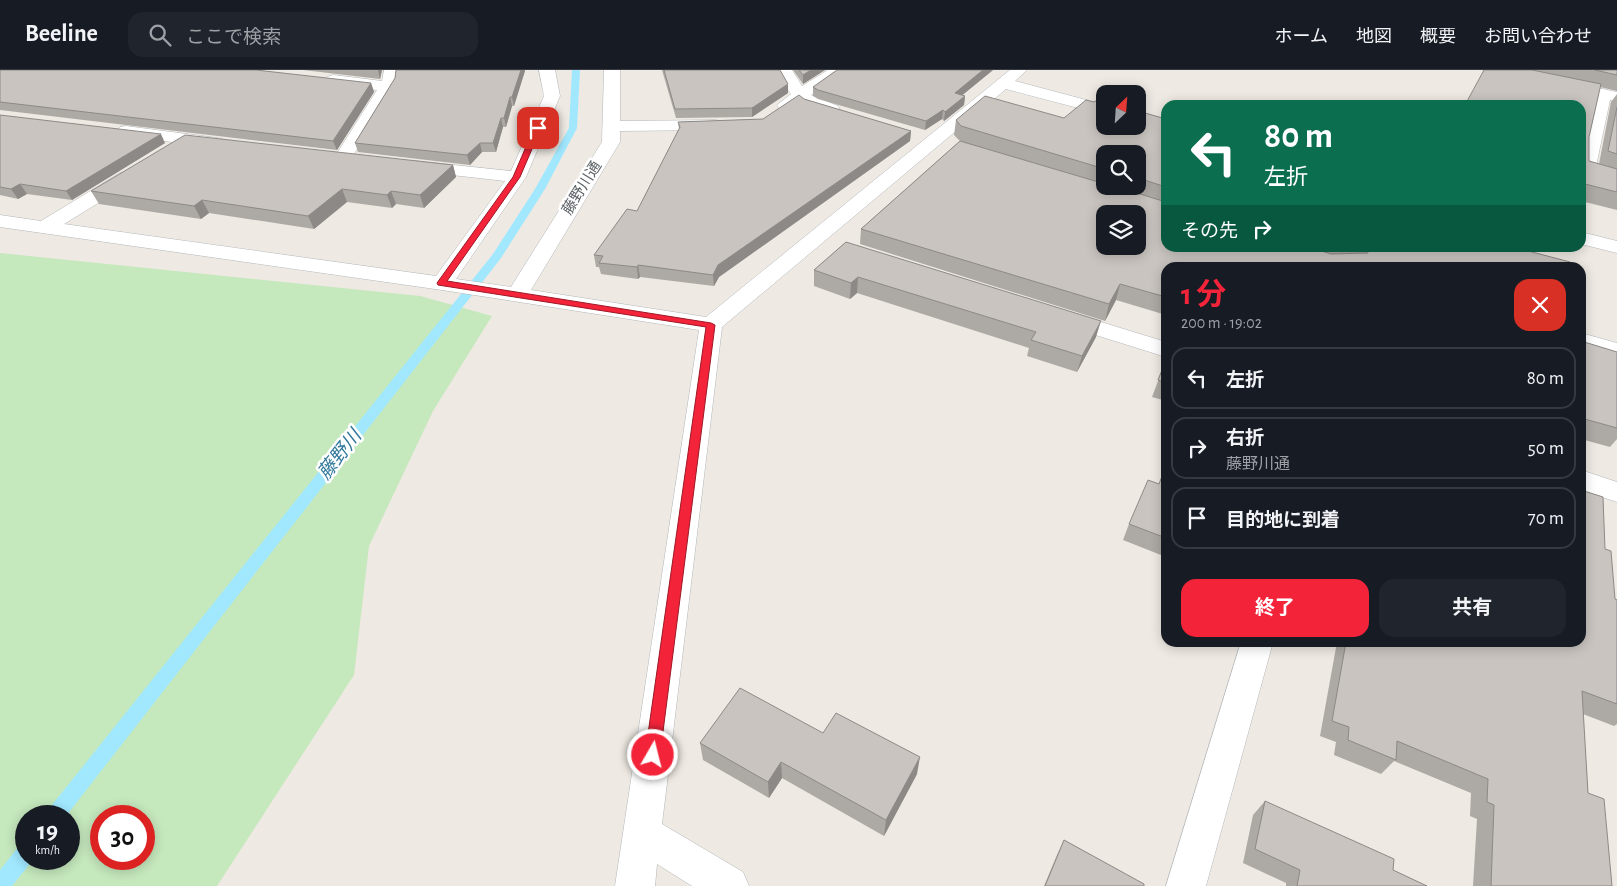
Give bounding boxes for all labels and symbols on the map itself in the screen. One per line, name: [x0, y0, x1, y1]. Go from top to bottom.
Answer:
north arrow: [1096, 85, 1146, 135]
pin: [517, 107, 559, 149]
street label: 藤野川通: [559, 158, 604, 217]
water label: 藤野川: [314, 425, 366, 483]
position arrow: [626, 728, 678, 780]
speed limit sign: 30: [90, 805, 155, 870]

